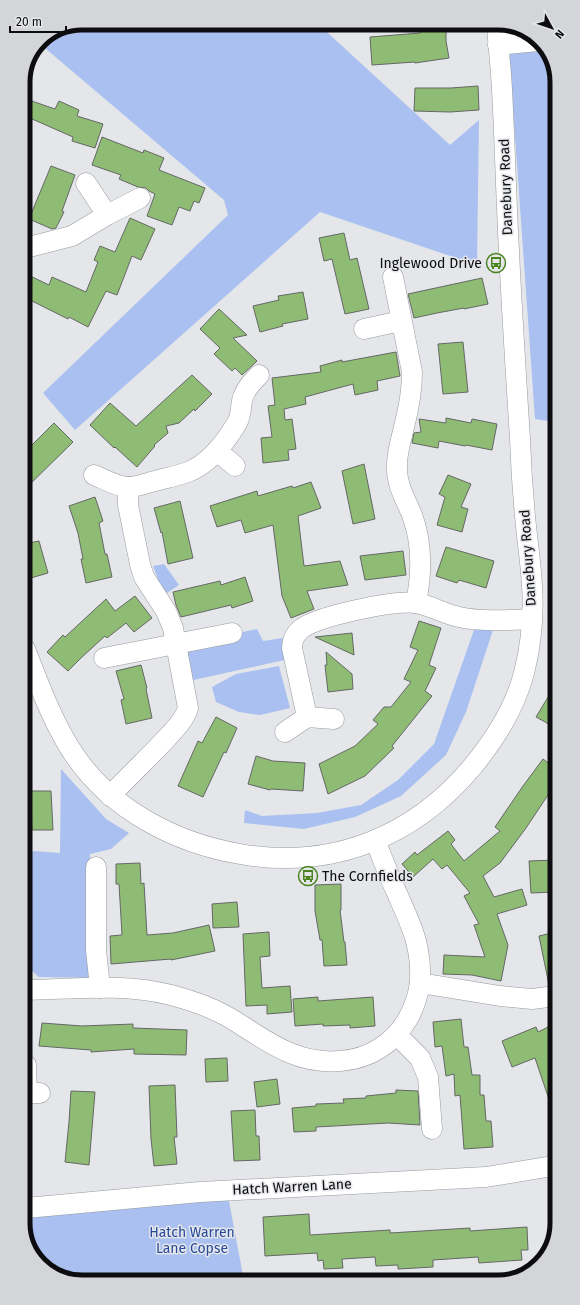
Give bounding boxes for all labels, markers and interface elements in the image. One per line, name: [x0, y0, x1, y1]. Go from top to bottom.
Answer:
scale bar: [10, 8, 66, 34]
north arrow: [532, 8, 572, 48]
text: 20 m: [16, 15, 42, 29]
text: N: [552, 27, 567, 41]
street label: Danebury Road: [496, 138, 516, 236]
bus stop icon: Inglewood Drive: [485, 252, 507, 274]
place label: Inglewood Drive: [379, 255, 482, 272]
street label: Danebury Road: [516, 509, 540, 607]
bus stop icon: The Cornfields: [297, 865, 319, 887]
place label: The Cornfields: [322, 868, 413, 885]
street label: Hatch Warren Lane: [232, 1175, 352, 1199]
park label: Hatch Warren Lane Copse: [149, 1224, 235, 1257]

